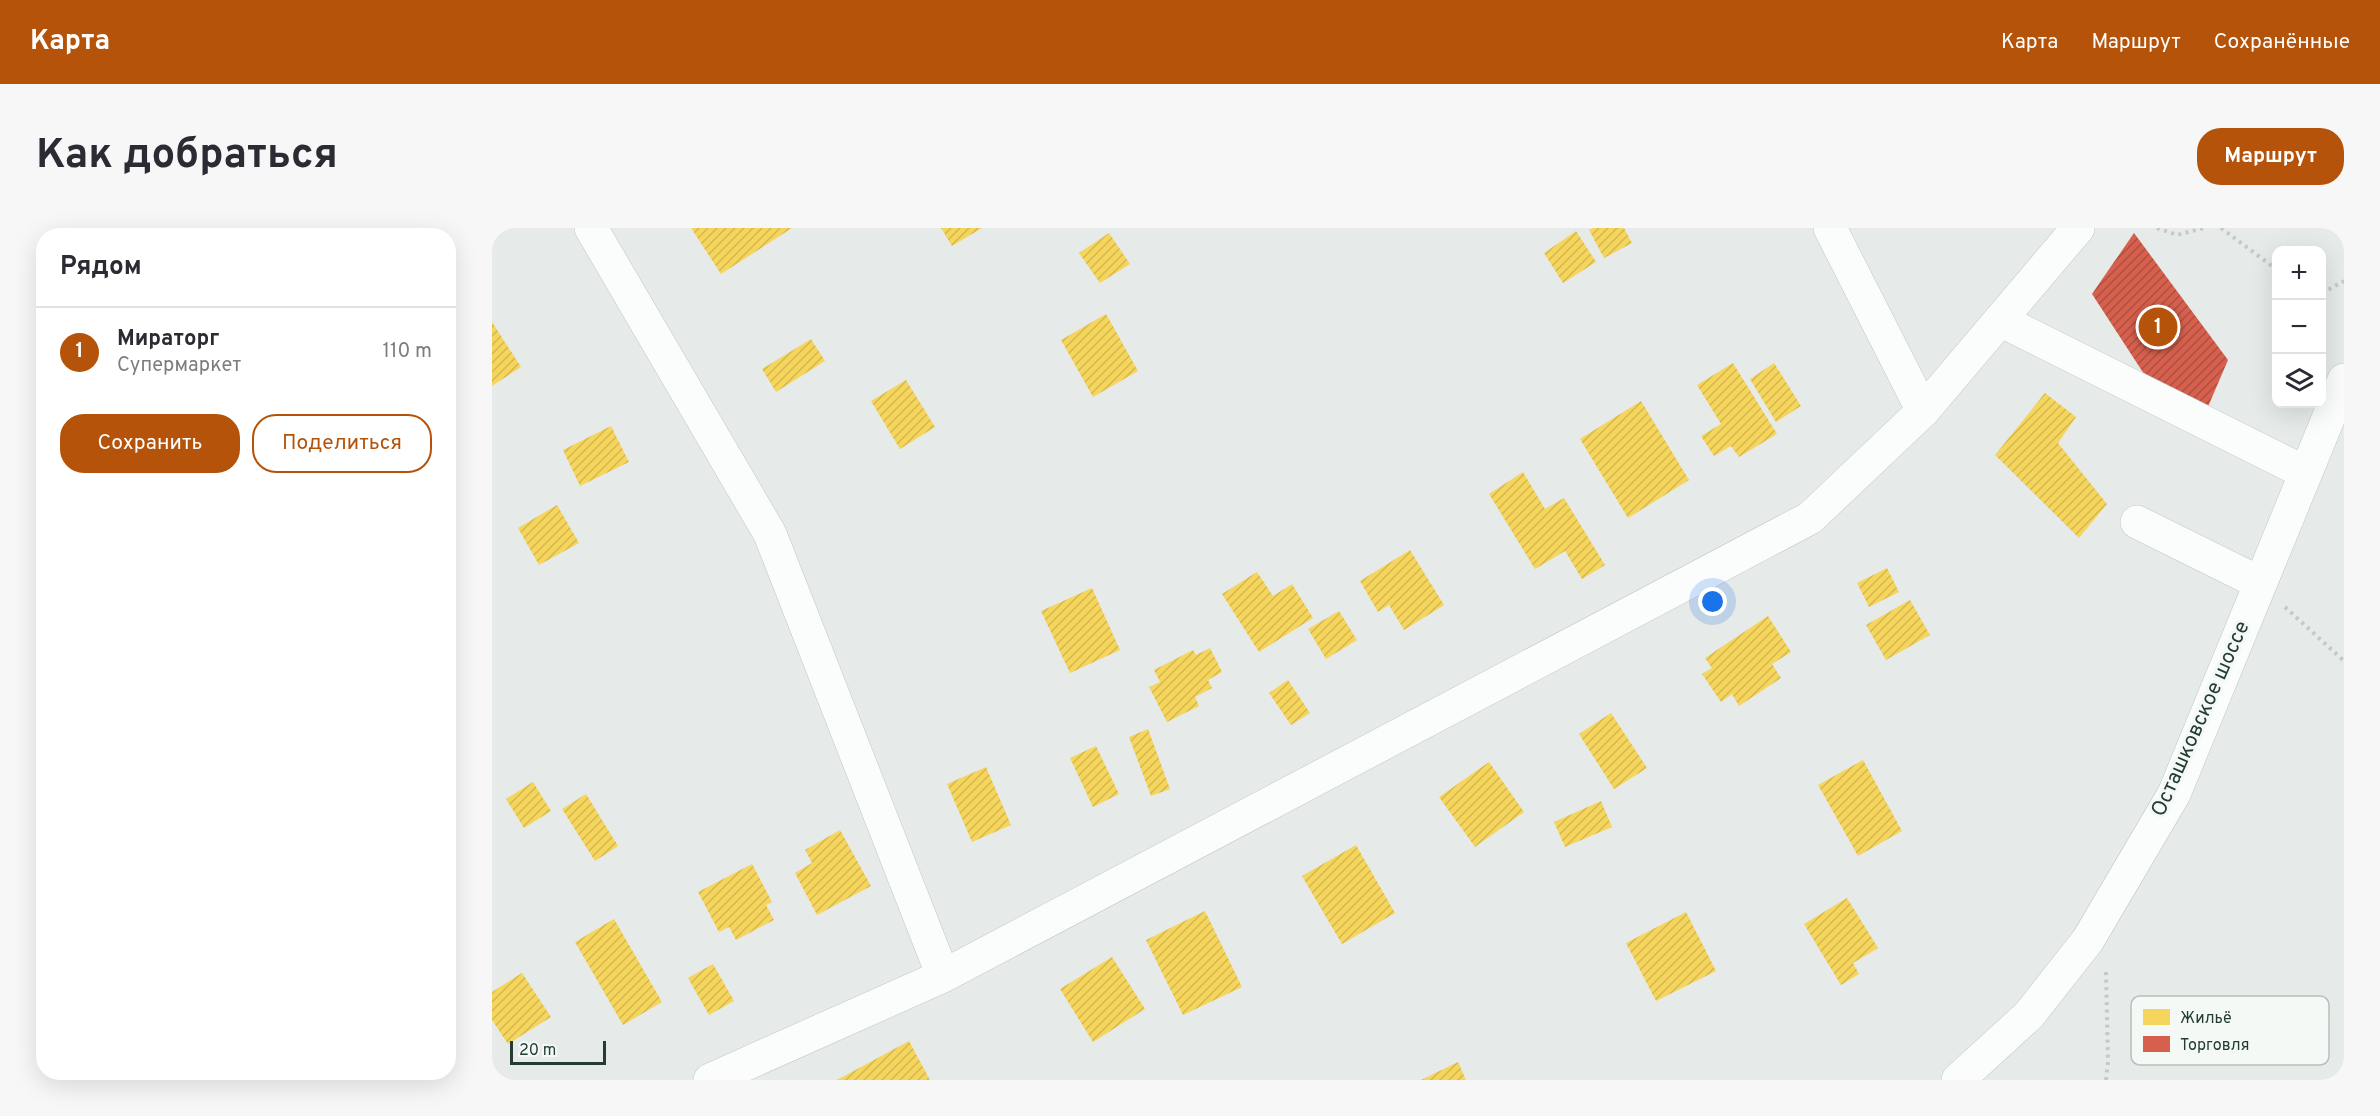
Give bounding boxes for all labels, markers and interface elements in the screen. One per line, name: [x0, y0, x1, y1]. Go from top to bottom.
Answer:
text: Карта: [30, 24, 110, 60]
text: Карта: [2001, 29, 2058, 56]
text: Маршрут: [2091, 29, 2181, 56]
text: Сохранённые: [2214, 29, 2350, 56]
button: Маршрут: [2197, 128, 2344, 185]
text: Как добраться: [36, 130, 338, 183]
map controls: [2272, 246, 2326, 408]
button: +: [2272, 246, 2326, 300]
text: Рядом: [60, 251, 142, 284]
button: −: [2272, 300, 2326, 354]
pin: 1: [2138, 304, 2178, 350]
text: Мираторг: [117, 326, 219, 353]
text: 1: [76, 339, 84, 365]
text: 110 m: [383, 339, 432, 365]
text: Супермаркет: [117, 353, 241, 379]
button: layers: [2272, 354, 2326, 408]
button: Сохранить: [60, 414, 240, 473]
button: Поделиться: [252, 414, 432, 473]
your location: [1698, 587, 1727, 616]
street label: Осташковское шоссе: [2146, 617, 2256, 821]
legend: [2131, 996, 2329, 1065]
text: Жильё: [2180, 1009, 2232, 1029]
text: Торговля: [2180, 1036, 2250, 1056]
scale bar: [510, 1038, 606, 1066]
text: 20 m: [519, 1041, 556, 1061]

